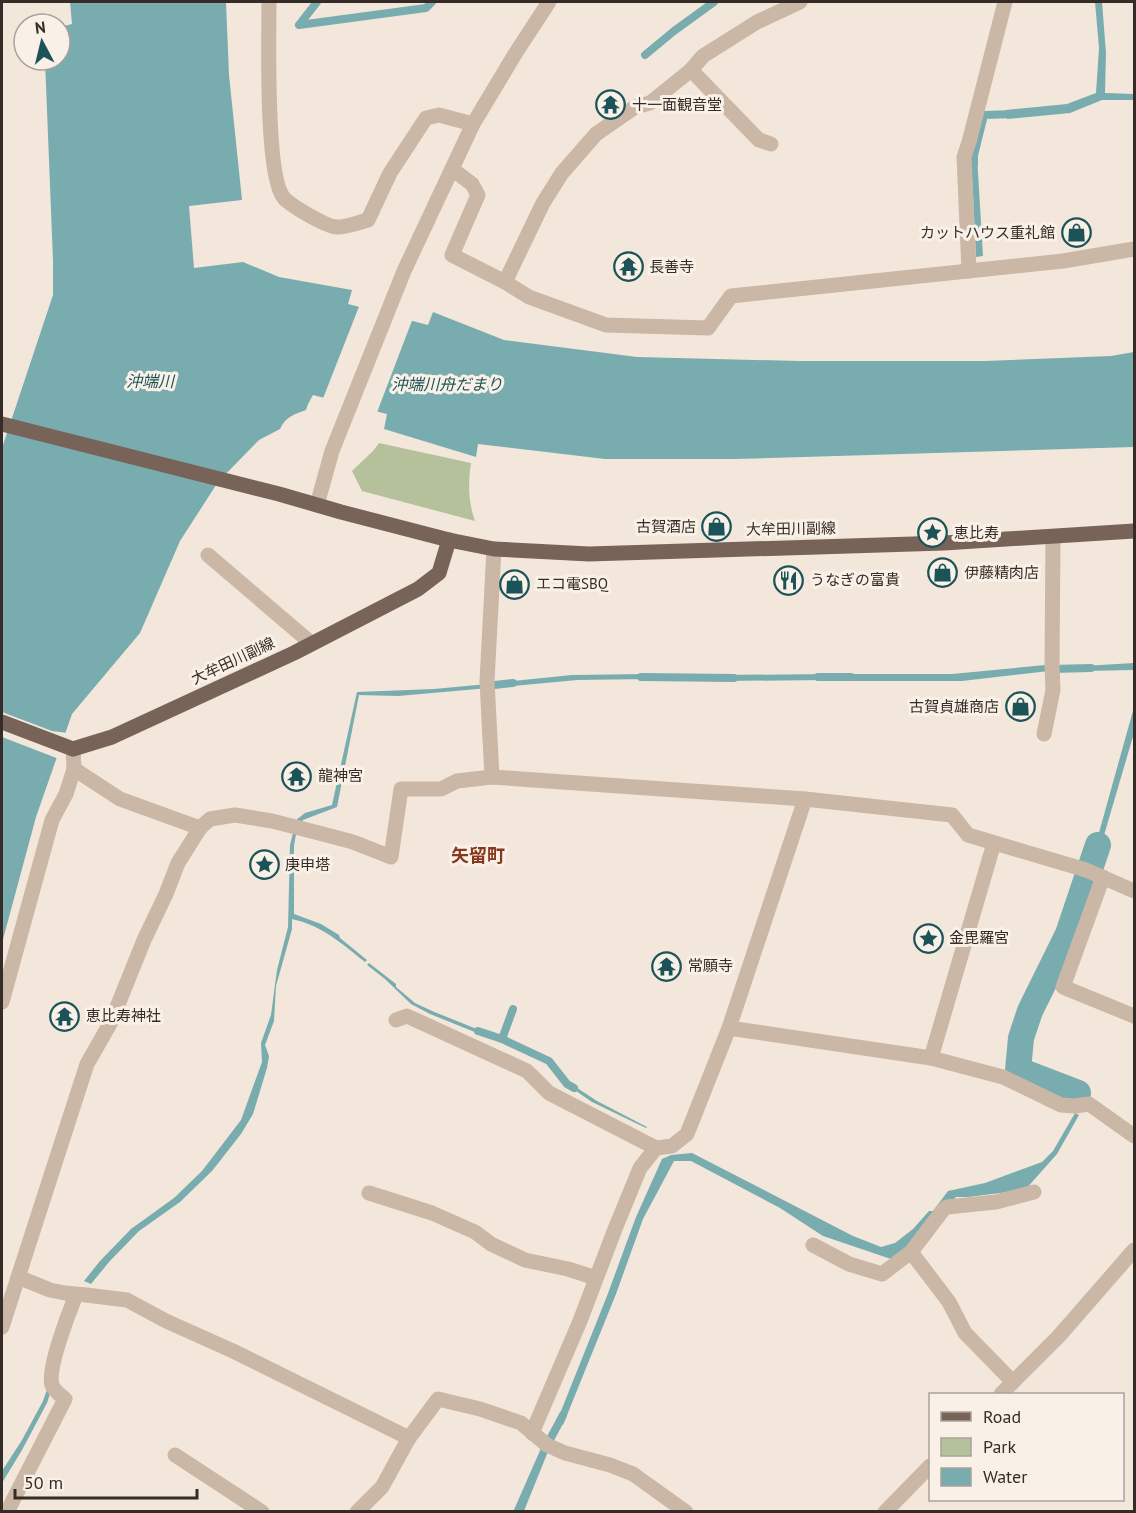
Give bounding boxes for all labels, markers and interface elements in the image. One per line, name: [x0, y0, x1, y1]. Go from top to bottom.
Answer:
north arrow: [12, 12, 72, 72]
text: N: [34, 17, 47, 38]
temple icon: 十一面観音堂: [595, 89, 627, 121]
place label: 十一面観音堂: [632, 95, 722, 114]
shop icon: カットハウス重礼館: [1060, 217, 1092, 249]
place label: カットハウス重礼館: [920, 223, 1055, 242]
temple icon: 長善寺: [612, 251, 644, 283]
place label: 長善寺: [649, 257, 694, 276]
water label: 沖端川: [126, 371, 176, 391]
water label: 沖端川舟だまり: [391, 374, 503, 394]
shop icon: 古賀酒店: [701, 511, 733, 543]
place label: 古賀酒店: [636, 517, 696, 536]
place icon: 恵比寿: [917, 517, 949, 549]
street label: 大牟田川副線: [746, 518, 836, 539]
place label: 恵比寿: [954, 523, 999, 542]
shop icon: 伊藤精肉店: [927, 557, 959, 589]
place label: 伊藤精肉店: [964, 563, 1039, 582]
restaurant icon: うなぎの富貴: [773, 564, 805, 596]
shop icon: エコ電SBQ: [499, 568, 531, 600]
place label: うなぎの富貴: [810, 570, 900, 589]
place label: エコ電SBQ: [536, 574, 609, 593]
street label: 大牟田川副線: [188, 633, 278, 688]
shop icon: 古賀貞雄商店: [1004, 691, 1036, 723]
place label: 古賀貞雄商店: [909, 697, 999, 716]
temple icon: 龍神宮: [281, 760, 313, 792]
place label: 龍神宮: [318, 766, 363, 785]
district label: 矢留町: [451, 844, 505, 867]
place icon: 庚申塔: [248, 849, 280, 881]
place label: 庚申塔: [285, 855, 330, 874]
place icon: 金毘羅宮: [912, 922, 944, 954]
place label: 金毘羅宮: [949, 928, 1009, 947]
temple icon: 常願寺: [651, 950, 683, 982]
place label: 常願寺: [688, 956, 733, 975]
temple icon: 恵比寿神社: [49, 1000, 81, 1032]
place label: 恵比寿神社: [86, 1006, 161, 1025]
legend: [929, 1393, 1124, 1501]
text: Road: [983, 1405, 1021, 1428]
text: Park: [983, 1435, 1016, 1458]
scale bar: [15, 1462, 196, 1500]
text: Water: [983, 1465, 1027, 1488]
text: 50 m: [24, 1471, 63, 1494]

